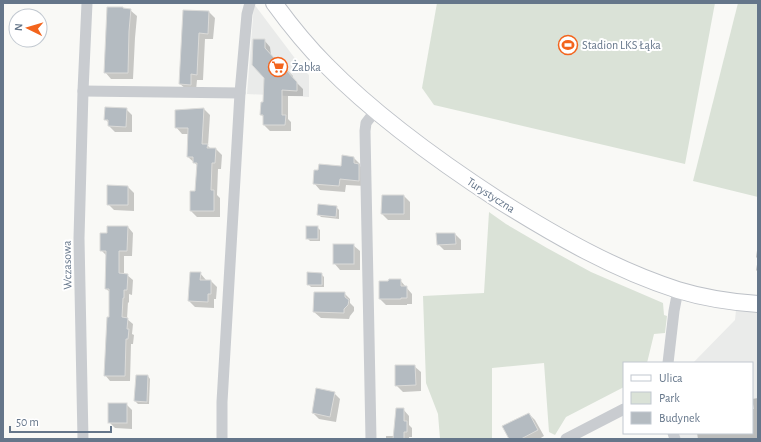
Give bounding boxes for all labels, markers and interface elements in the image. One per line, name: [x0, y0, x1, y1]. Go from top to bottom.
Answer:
north arrow: [8, 8, 48, 48]
text: N: [13, 23, 24, 31]
sports icon: Stadion LKS Łąka: [557, 34, 579, 56]
place label: Stadion LKS Łąka: [582, 39, 661, 51]
supermarket icon: Żabka: [267, 56, 289, 78]
place label: Żabka: [292, 60, 321, 73]
street label: Turystyczna: [464, 175, 518, 216]
street label: Wczasowa: [61, 240, 73, 290]
legend: [623, 362, 753, 434]
text: Ulica: [659, 372, 683, 384]
text: Park: [659, 392, 680, 404]
scale bar: [10, 408, 111, 434]
text: Budynek: [659, 412, 701, 425]
text: 50 m: [16, 416, 39, 428]

